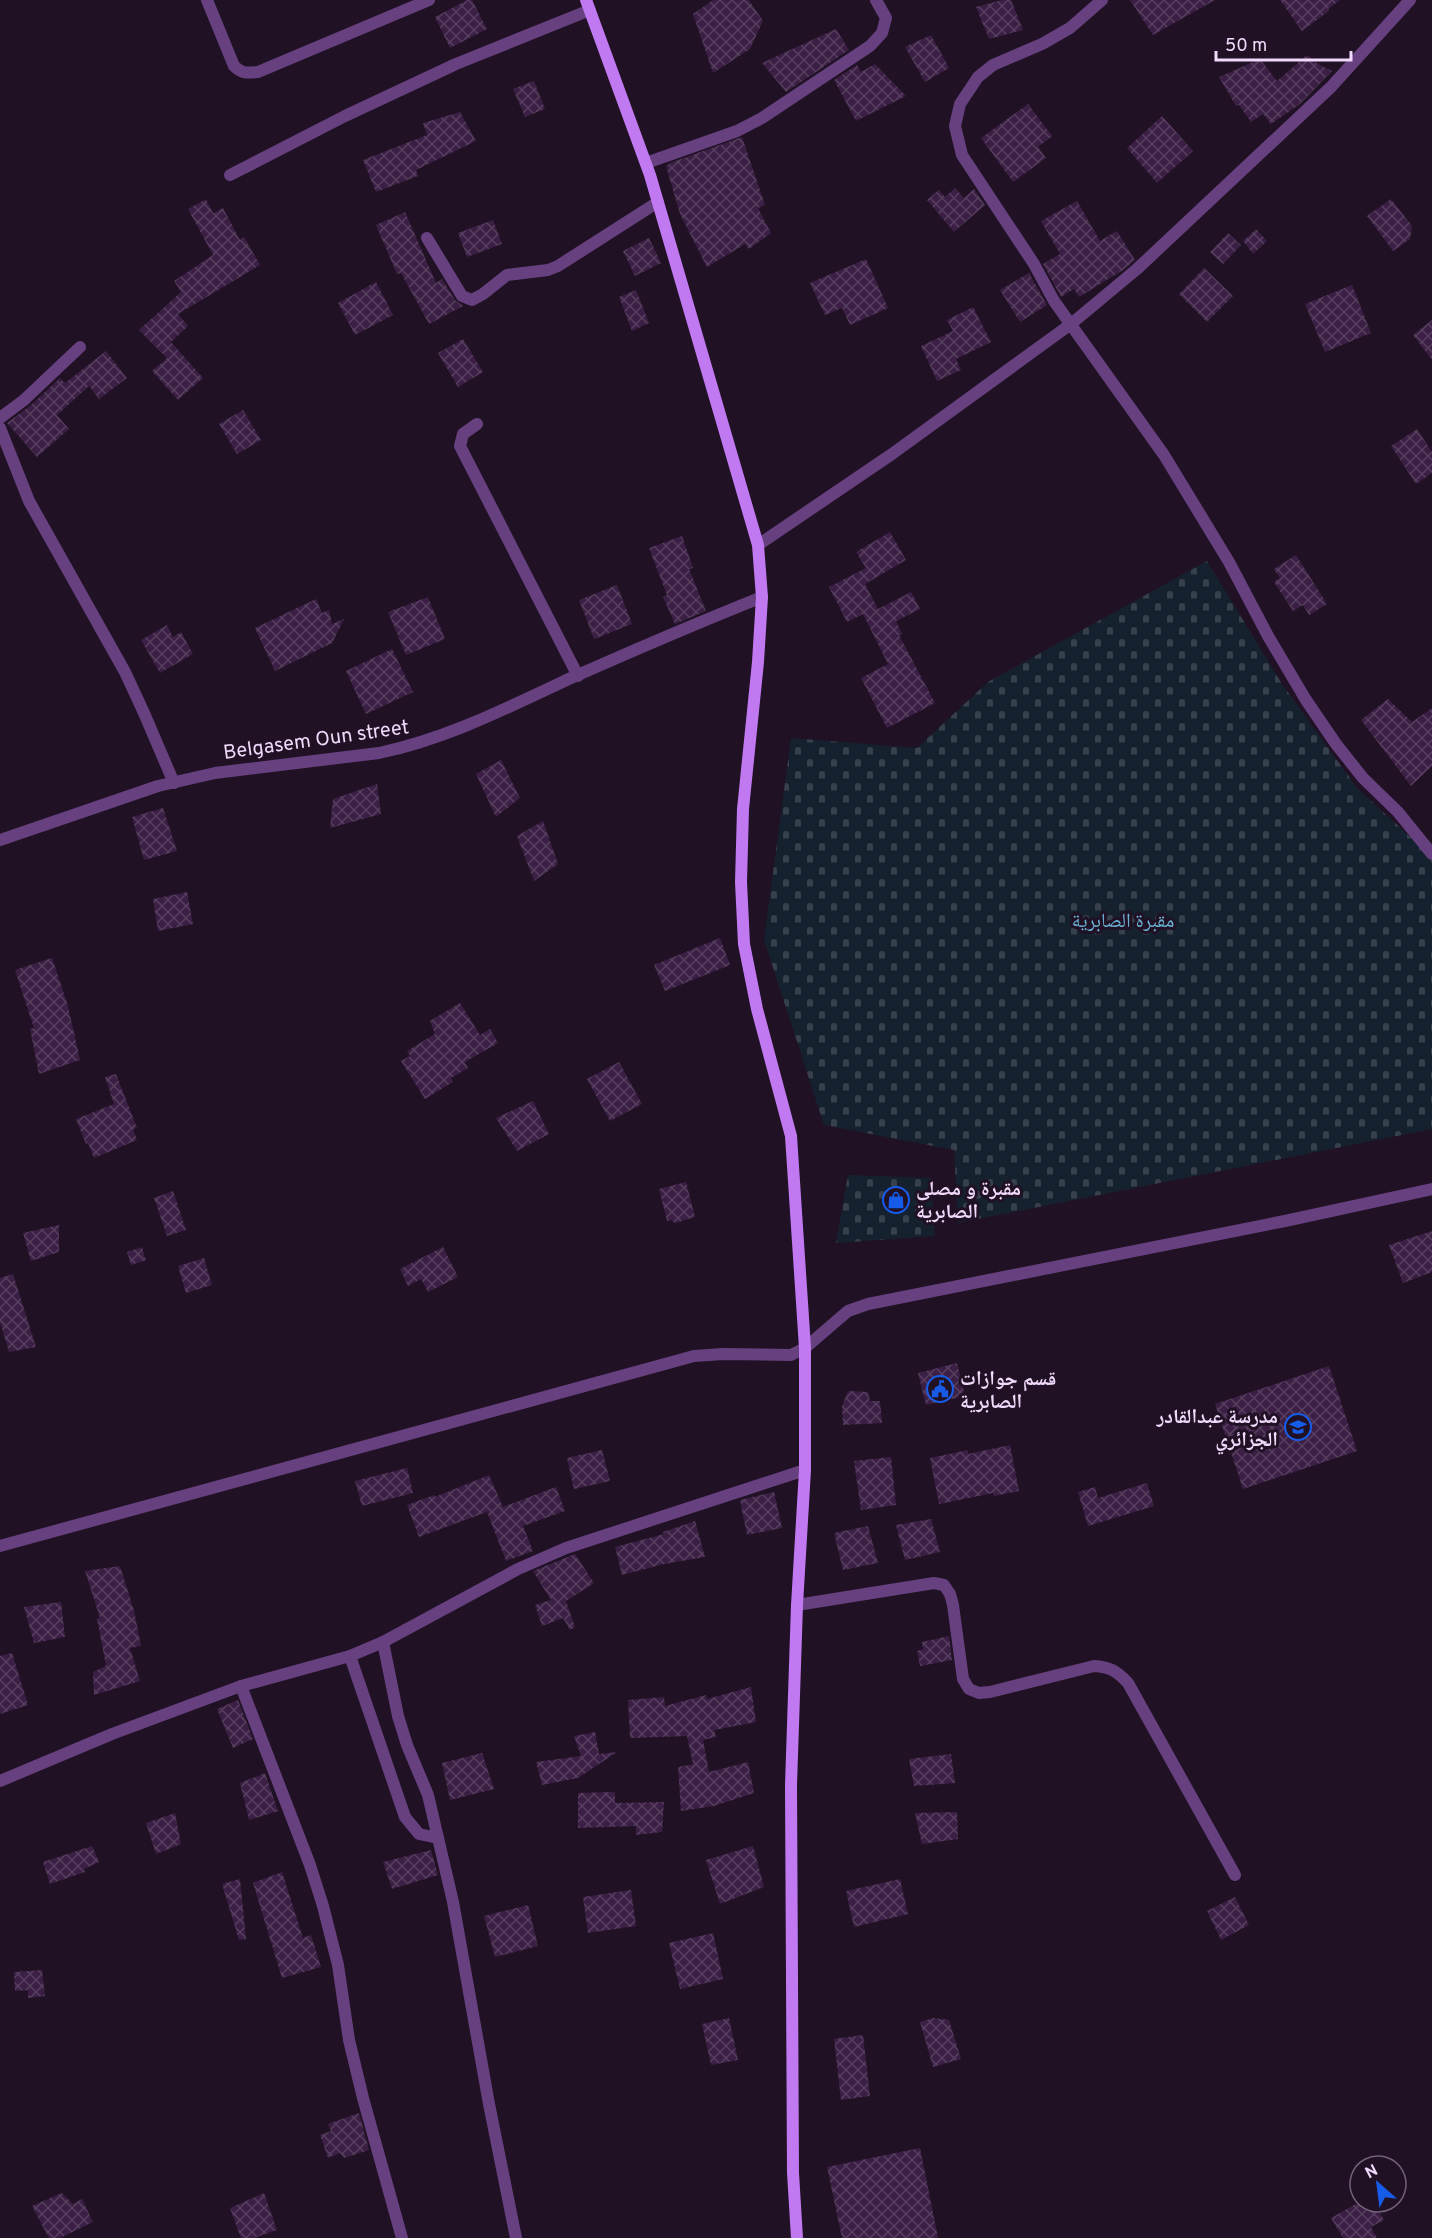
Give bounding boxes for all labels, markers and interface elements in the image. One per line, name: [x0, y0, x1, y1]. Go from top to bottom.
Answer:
scale bar: [1216, 24, 1351, 62]
text: 50 m: [1225, 35, 1267, 58]
street label: Belgasem Oun street: [222, 715, 411, 767]
park label: مقبرة الصابرية: [1072, 909, 1174, 935]
place label: مقبرة و مصلى الصابرية: [916, 1177, 1021, 1226]
shop icon: مقبرة و مصلى الصابرية: [881, 1185, 911, 1215]
place label: قسم جوازات الصابرية: [960, 1367, 1056, 1416]
public building icon: قسم جوازات الصابرية: [925, 1374, 955, 1404]
place label: مدرسة عبدالقادر الجزائري: [1156, 1405, 1278, 1455]
school or university icon: مدرسة عبدالقادر الجزائري: [1283, 1412, 1313, 1442]
north arrow: [1348, 2154, 1408, 2214]
text: N: [1362, 2161, 1382, 2184]

